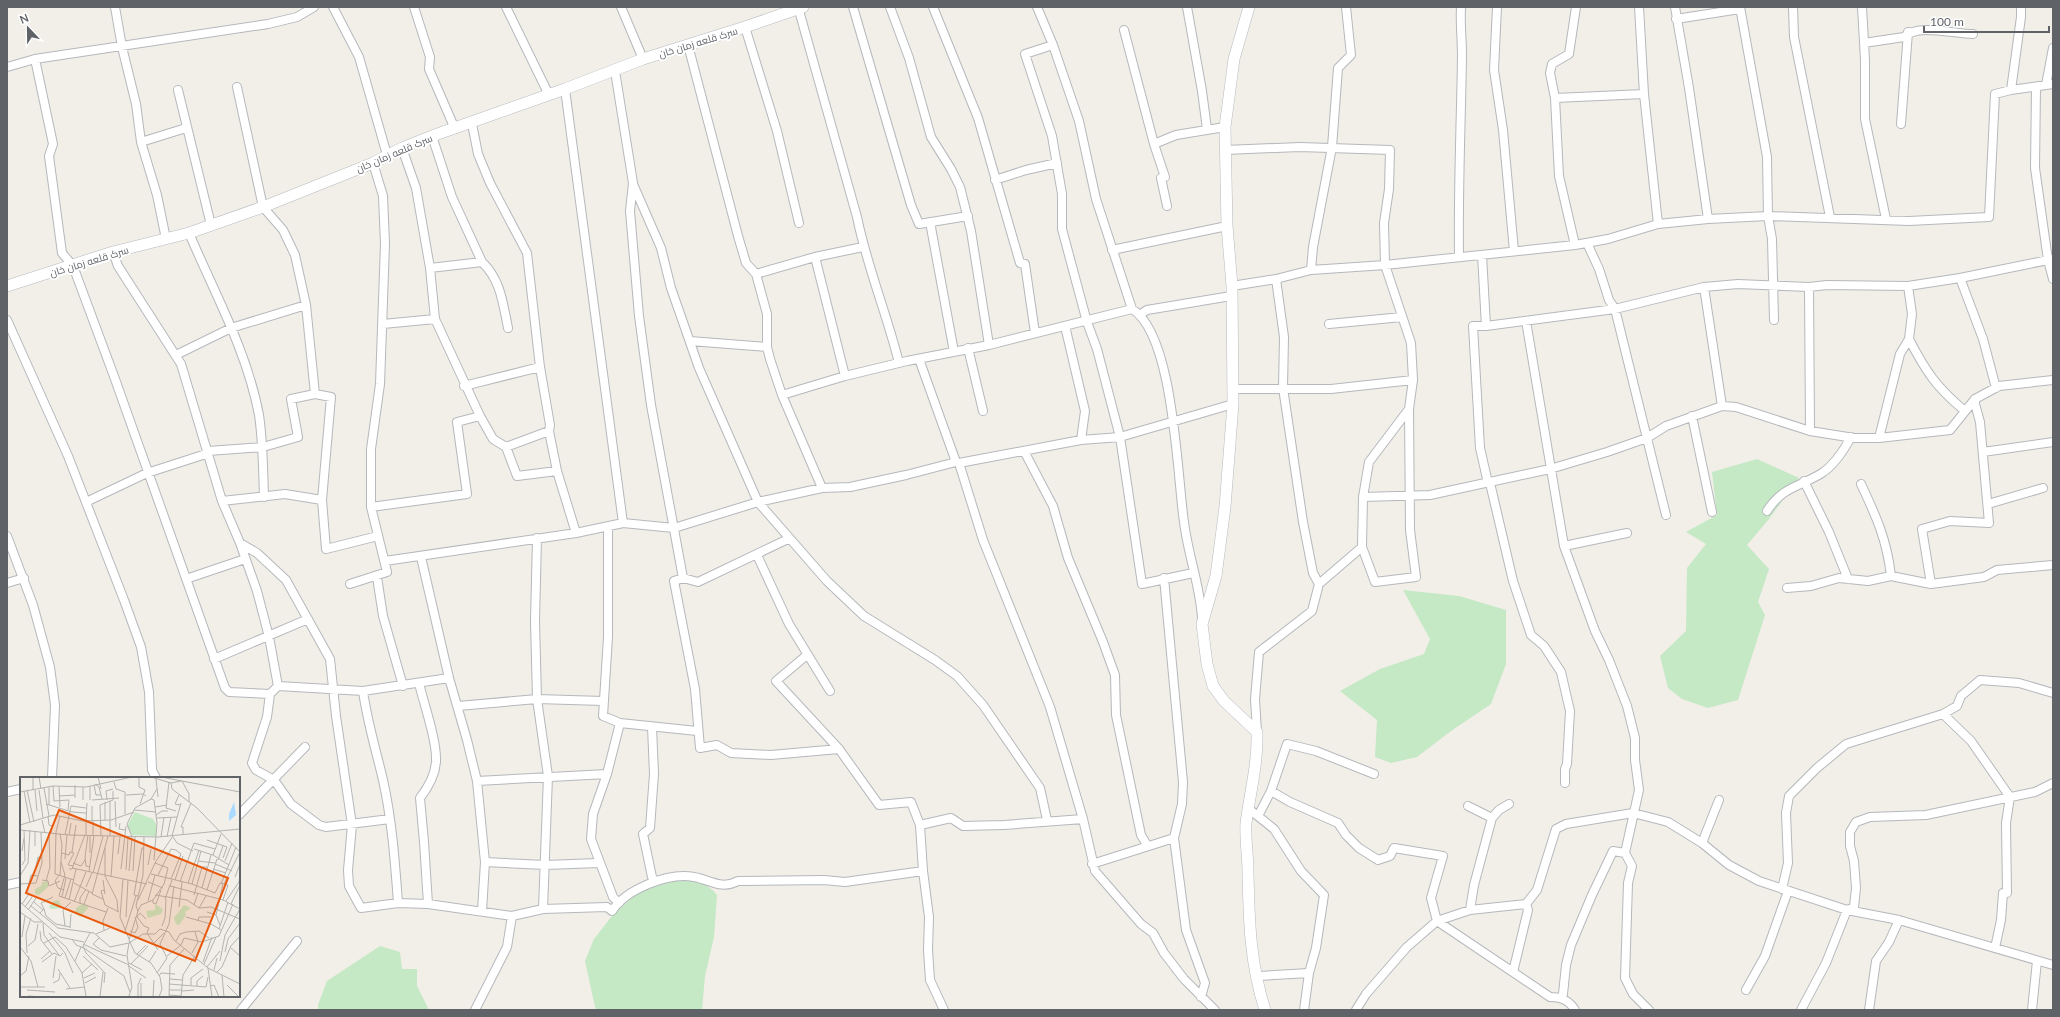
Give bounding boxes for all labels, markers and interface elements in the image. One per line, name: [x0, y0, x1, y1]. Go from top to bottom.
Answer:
north arrow: [8, 8, 48, 48]
scale bar: [1924, 8, 2049, 34]
text: N: [18, 11, 30, 26]
text: 100 m: [1930, 14, 1964, 29]
street label: سرک قلعه زمان خان: [657, 24, 739, 61]
street label: سرک قلعه زمان خان: [354, 132, 434, 175]
street label: سرک قلعه زمان خان: [48, 243, 130, 280]
inset map: [20, 777, 240, 997]

